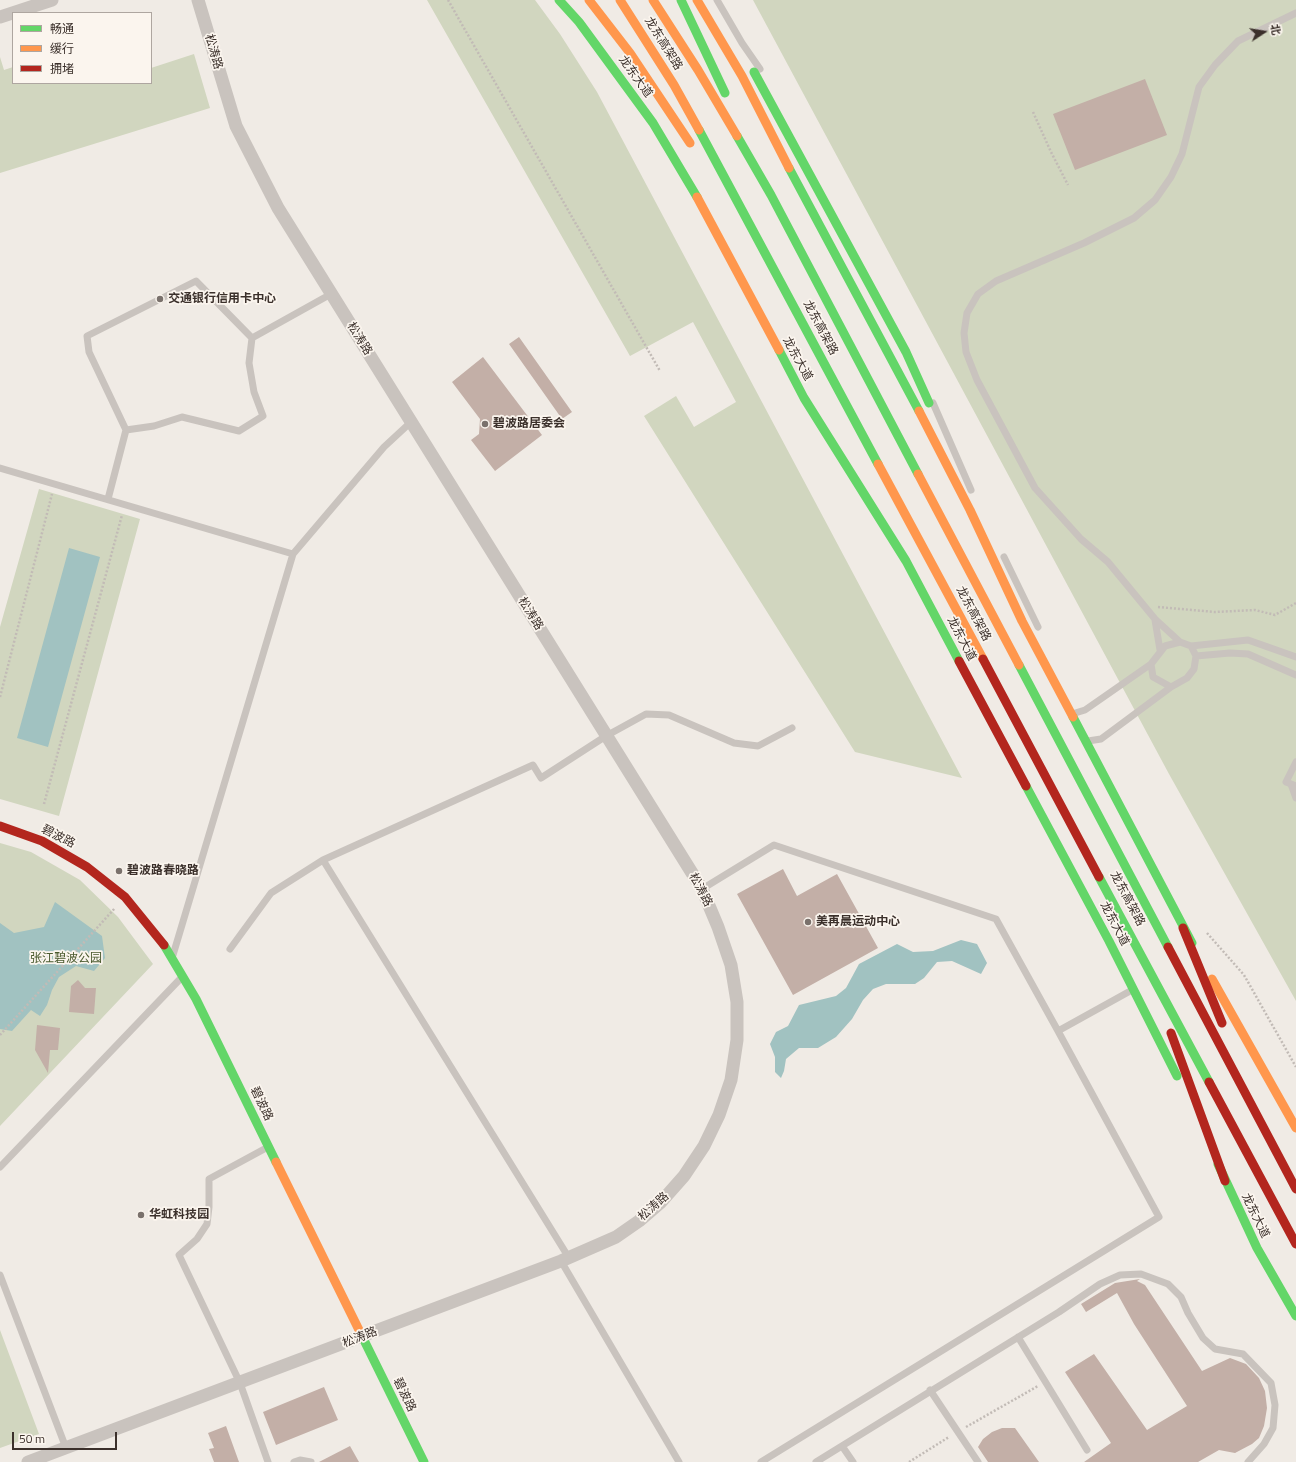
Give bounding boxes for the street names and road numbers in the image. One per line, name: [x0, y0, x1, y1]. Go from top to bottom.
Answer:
street label: 龙东高架路: [641, 15, 685, 73]
street label: 松涛路: [201, 33, 225, 71]
street label: 龙东大道: [615, 53, 655, 101]
street label: 龙东高架路: [800, 298, 840, 358]
street label: 松涛路: [343, 320, 375, 358]
street label: 龙东大道: [779, 335, 815, 383]
street label: 龙东高架路: [953, 584, 993, 644]
street label: 松涛路: [514, 595, 546, 633]
street label: 龙东大道: [943, 614, 979, 664]
street label: 碧波路: [39, 822, 77, 852]
street label: 龙东高架路: [1107, 869, 1147, 929]
street label: 松涛路: [685, 871, 715, 909]
street label: 龙东大道: [1096, 899, 1132, 949]
street label: 碧波路: [247, 1085, 275, 1123]
street label: 松涛路: [636, 1190, 672, 1224]
street label: 龙东大道: [1238, 1191, 1272, 1241]
street label: 松涛路: [341, 1325, 379, 1351]
street label: 碧波路: [390, 1376, 418, 1414]

